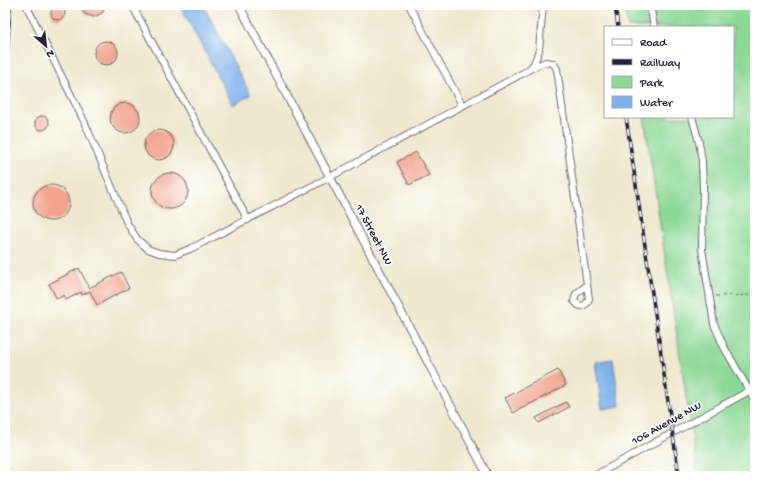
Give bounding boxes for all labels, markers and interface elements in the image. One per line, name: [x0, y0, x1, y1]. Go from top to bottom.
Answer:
north arrow: [26, 26, 66, 66]
legend: [604, 26, 734, 118]
text: Road: [640, 37, 667, 51]
text: N: [44, 46, 56, 60]
text: Railway: [640, 57, 680, 71]
text: Park: [639, 77, 665, 91]
text: Water: [640, 97, 674, 111]
street label: 17 Street NW: [351, 201, 395, 268]
street label: 106 Avenue NW: [629, 399, 704, 449]

